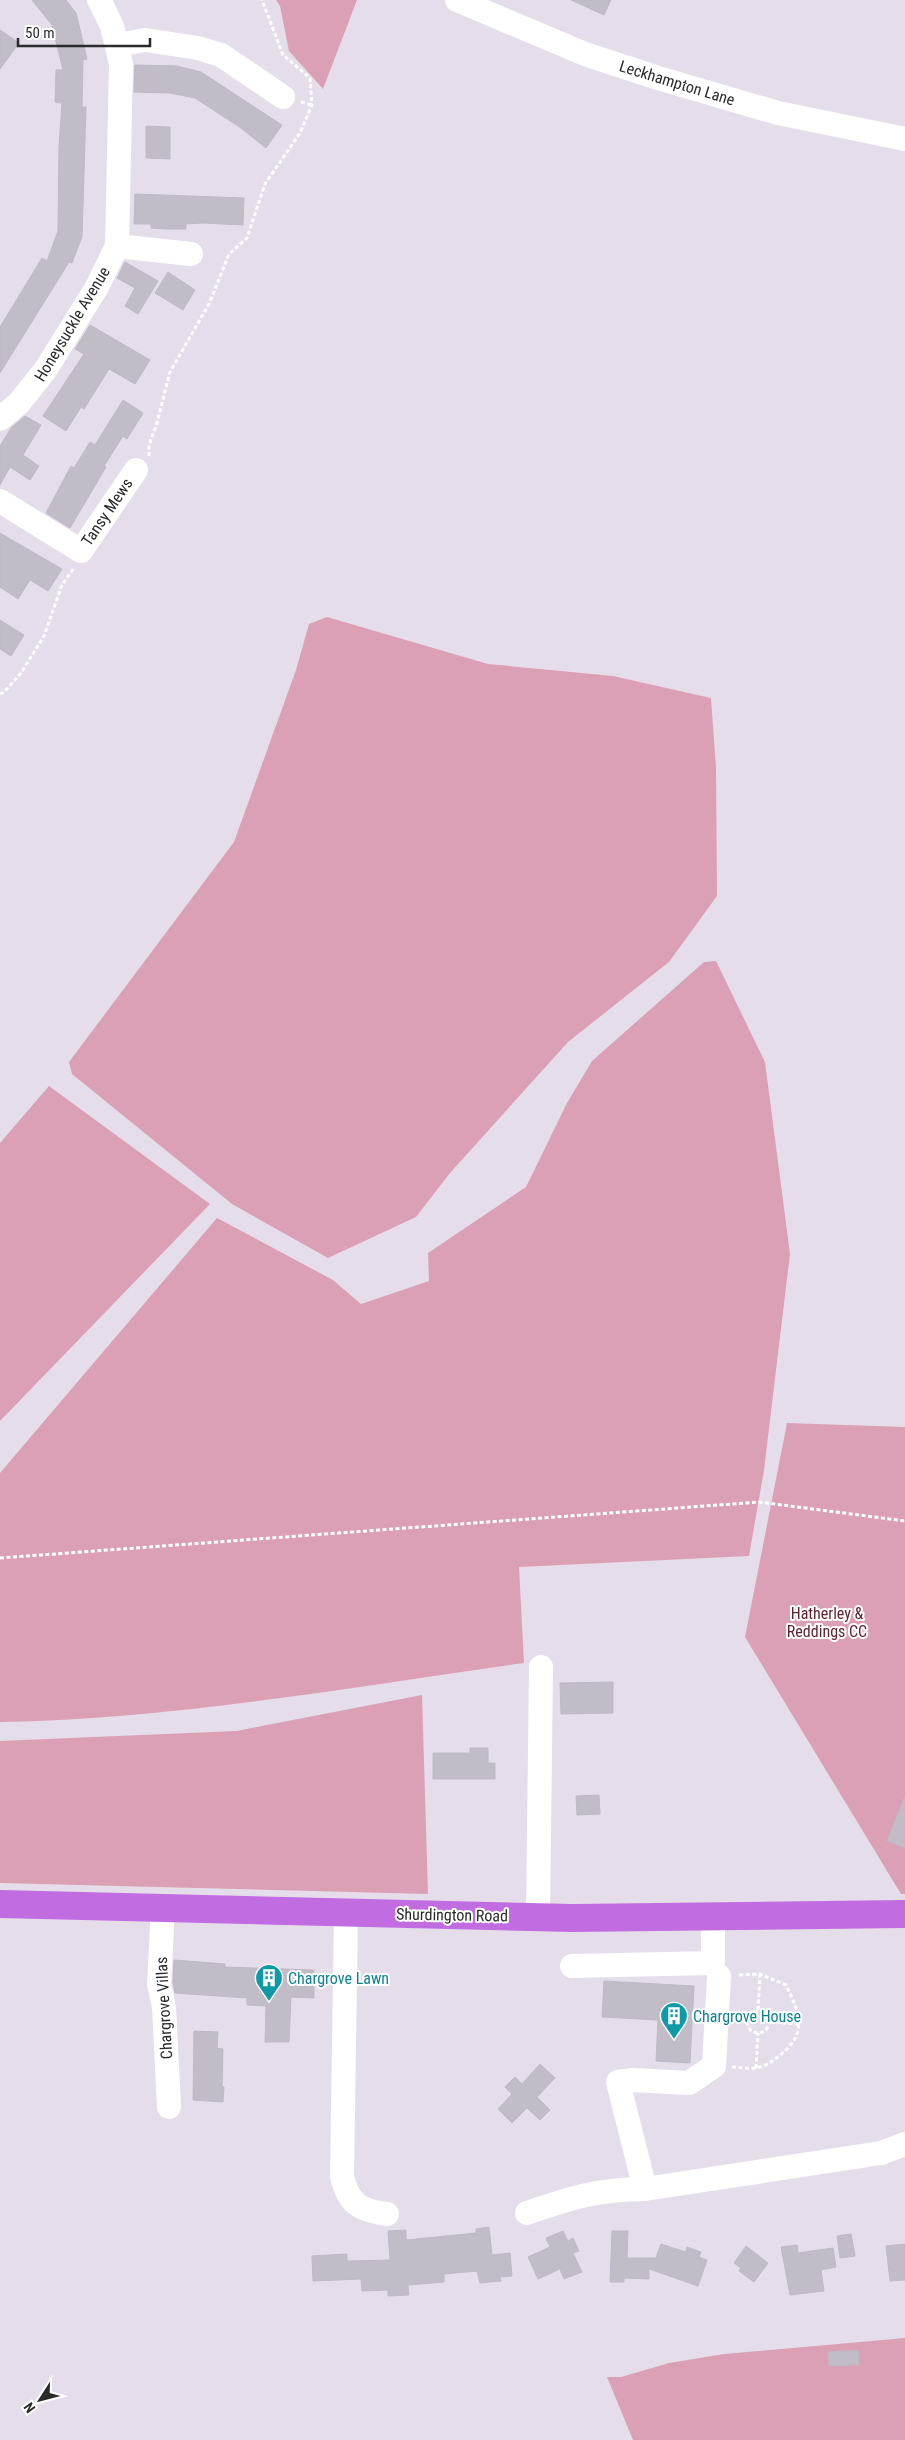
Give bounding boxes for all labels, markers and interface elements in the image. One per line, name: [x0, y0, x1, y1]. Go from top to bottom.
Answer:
scale bar: [18, 15, 150, 47]
text: 50 m: [25, 24, 55, 42]
street label: Leckhampton Lane: [617, 56, 737, 110]
street label: Honeysuckle Avenue: [30, 263, 114, 385]
street label: Tansy Mews: [77, 474, 137, 550]
park label: Hatherley & Reddings CC: [787, 1604, 867, 1641]
street label: Shurdington Road: [396, 1905, 508, 1925]
street label: Chargrove Villas: [152, 1956, 176, 2060]
building icon: Chargrove Lawn: [254, 1963, 284, 2002]
place label: Chargrove Lawn: [288, 1969, 389, 1988]
building icon: Chargrove House: [659, 2001, 689, 2040]
place label: Chargrove House: [693, 2007, 801, 2026]
north arrow: [15, 2375, 65, 2425]
text: N: [20, 2399, 38, 2416]

